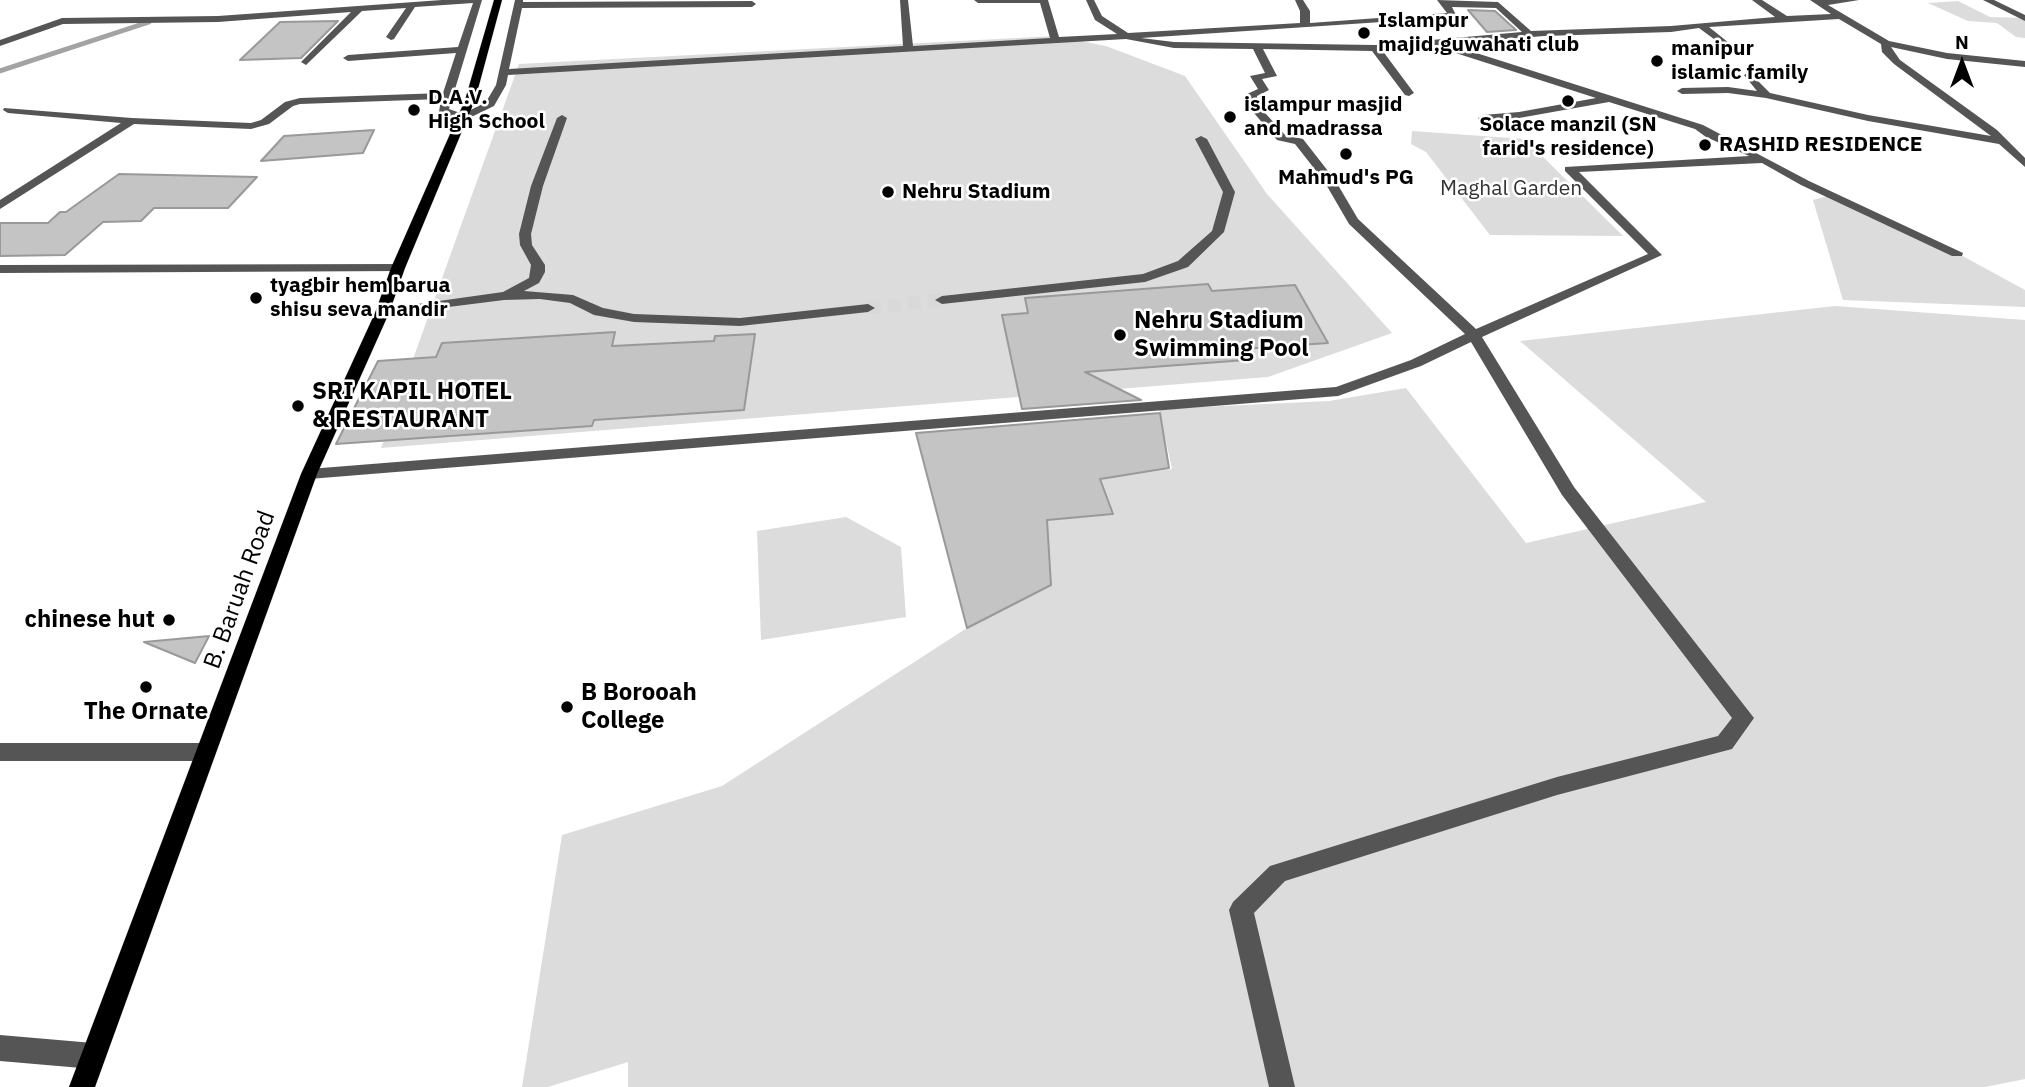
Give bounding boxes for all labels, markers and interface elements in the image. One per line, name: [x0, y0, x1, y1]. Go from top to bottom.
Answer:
place label: Islampur majid,guwahati club: [1378, 8, 1579, 58]
marker: Islampur majid,guwahati club: [1356, 25, 1372, 41]
north arrow: [1927, 28, 1997, 98]
text: N: [1955, 30, 1969, 54]
place label: manipur islamic family: [1671, 36, 1808, 86]
marker: manipur islamic family: [1649, 53, 1665, 69]
place label: D.A.V. High School: [428, 85, 545, 135]
place label: islampur masjid and madrassa: [1244, 92, 1402, 142]
marker: Solace manzil (SN farid's residence): [1560, 93, 1576, 109]
marker: D.A.V. High School: [406, 102, 422, 118]
marker: islampur masjid and madrassa: [1222, 109, 1238, 125]
place label: Solace manzil (SN farid's residence): [1479, 112, 1657, 162]
place label: RASHID RESIDENCE: [1719, 132, 1923, 158]
marker: RASHID RESIDENCE: [1697, 137, 1713, 153]
marker: Mahmud's PG: [1338, 146, 1354, 162]
place label: Mahmud's PG: [1278, 165, 1414, 191]
park label: Maghal Garden: [1440, 176, 1582, 202]
place label: Nehru Stadium: [902, 179, 1051, 205]
marker: Nehru Stadium: [880, 184, 896, 200]
place label: tyagbir hem barua shisu seva mandir: [270, 273, 450, 323]
marker: tyagbir hem barua shisu seva mandir: [248, 290, 264, 306]
place label: Nehru Stadium Swimming Pool: [1134, 307, 1309, 363]
marker: Nehru Stadium Swimming Pool: [1112, 327, 1128, 343]
place label: SRI KAPIL HOTEL & RESTAURANT: [312, 378, 512, 434]
marker: SRI KAPIL HOTEL & RESTAURANT: [290, 398, 306, 414]
street label: B. Baruah Road: [198, 507, 282, 673]
place label: chinese hut: [25, 606, 155, 634]
marker: chinese hut: [161, 612, 177, 628]
marker: The Ornate: [138, 679, 154, 695]
place label: B Borooah College: [581, 679, 697, 735]
place label: The Ornate: [84, 698, 208, 726]
marker: B Borooah College: [559, 699, 575, 715]

